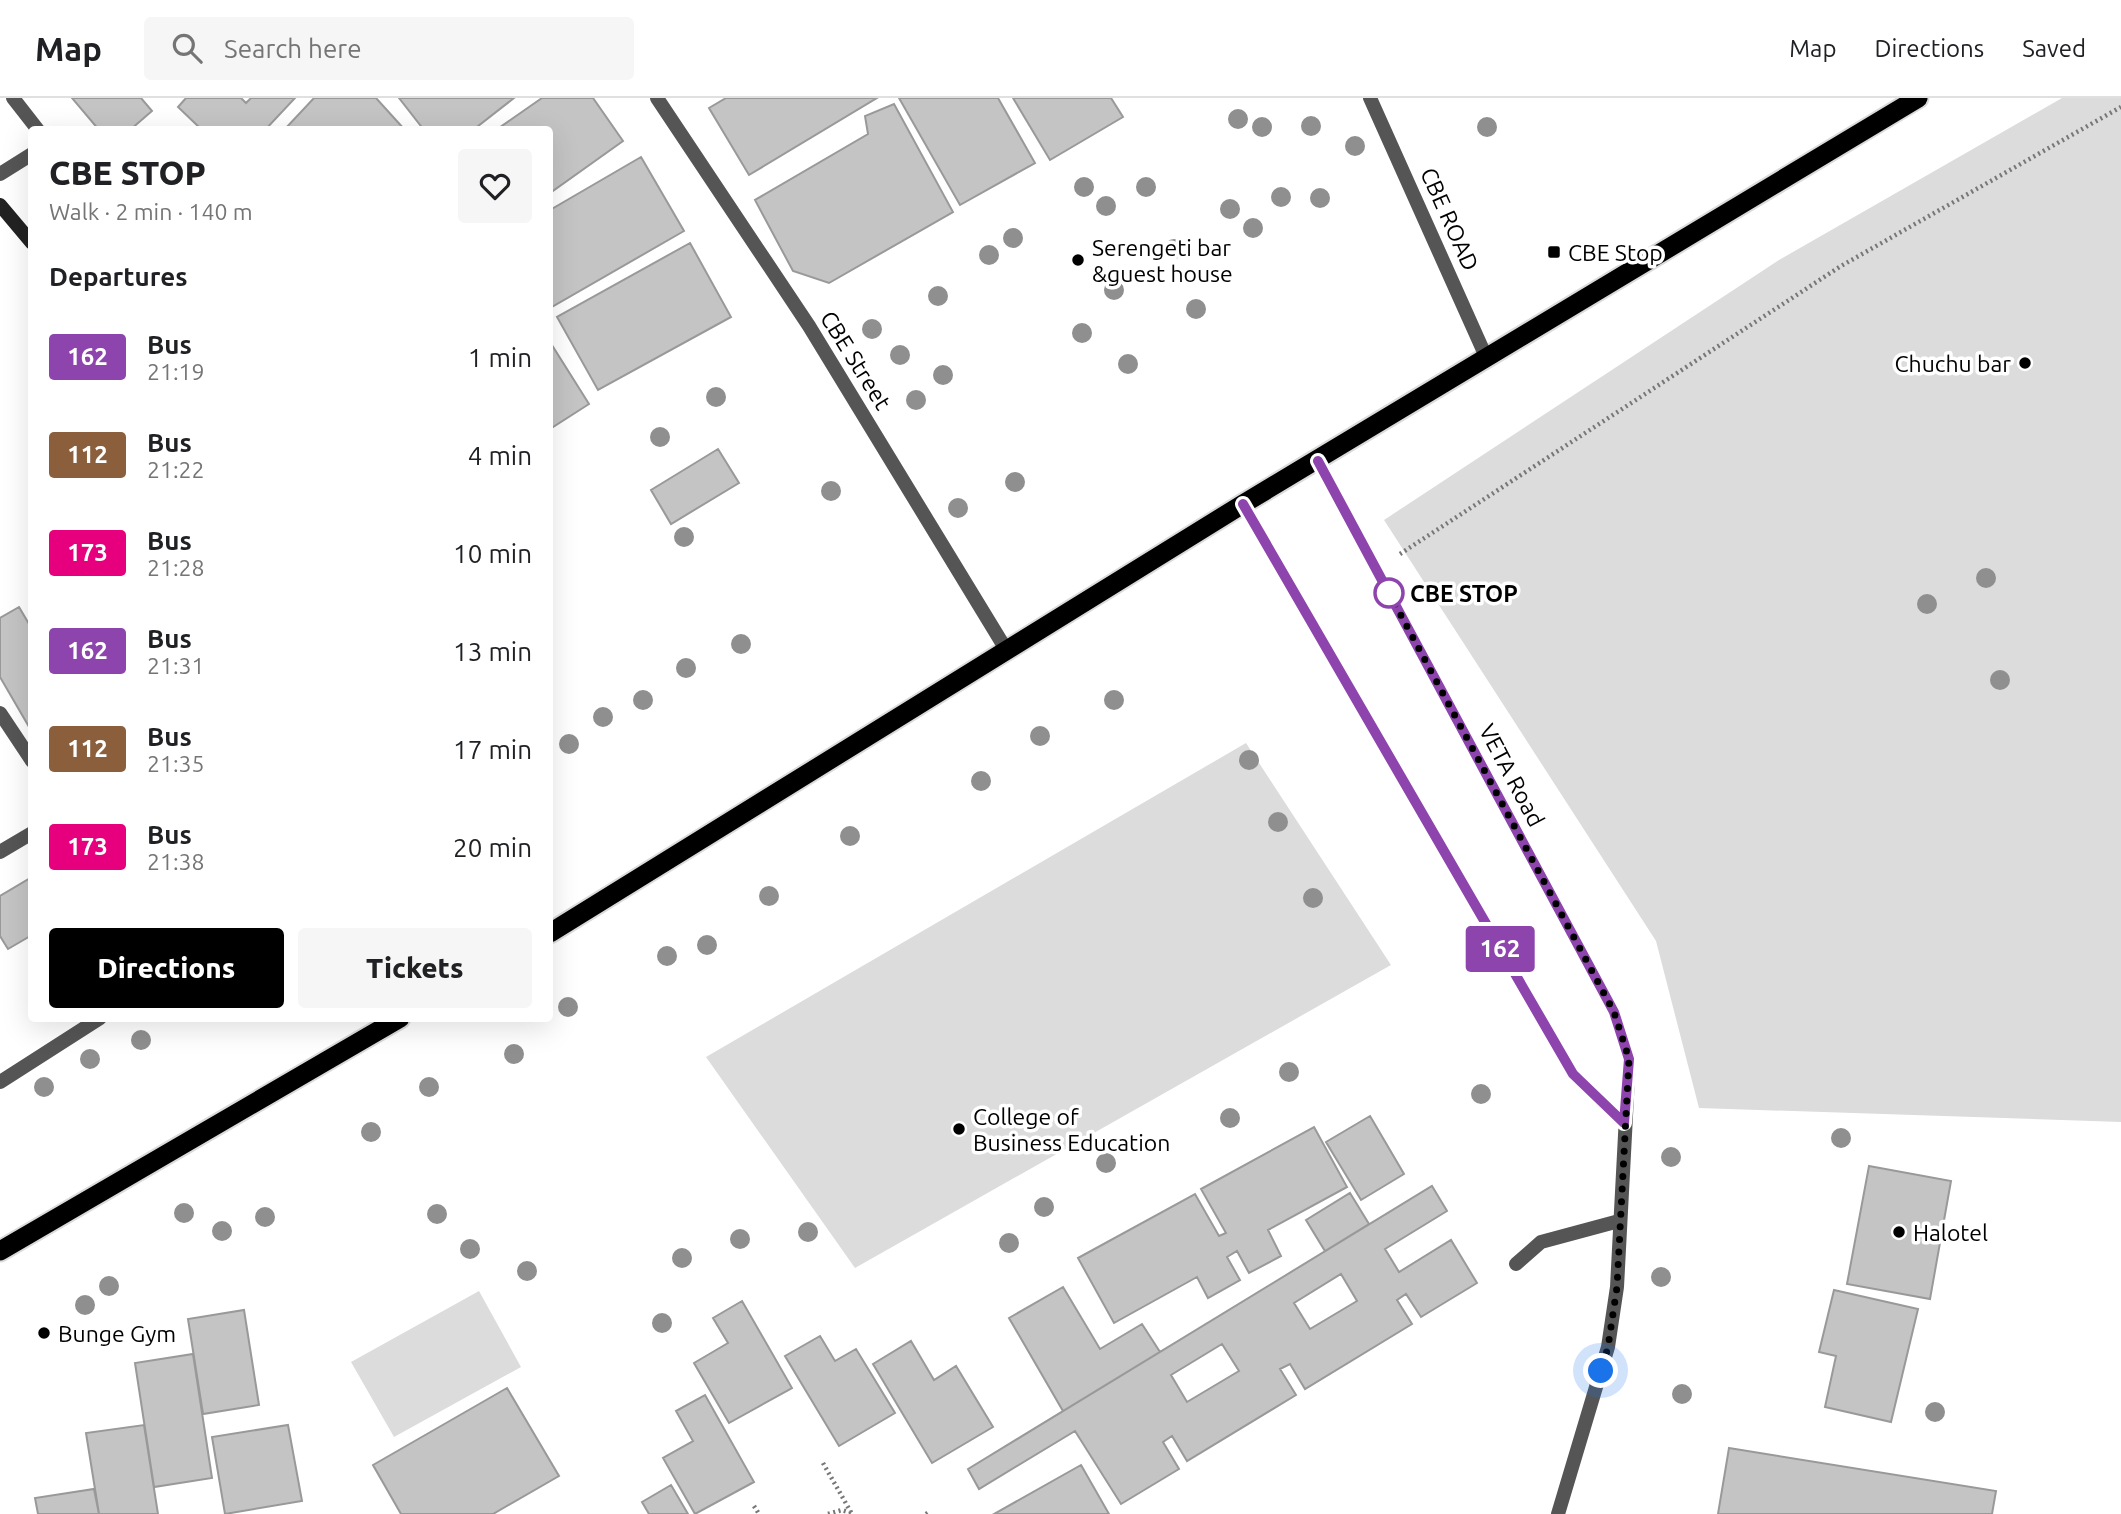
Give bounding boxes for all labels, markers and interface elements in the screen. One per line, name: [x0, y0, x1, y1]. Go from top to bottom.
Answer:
search box: [144, 17, 634, 80]
icon: search: [168, 29, 206, 67]
text: Map: [35, 30, 102, 67]
text: Search here: [224, 34, 362, 63]
text: Map: [1789, 35, 1836, 62]
text: Directions: [1874, 35, 1984, 62]
text: Saved: [2022, 35, 2086, 62]
button: heart: [458, 149, 532, 223]
text: CBE STOP: [49, 154, 206, 191]
street label: CBE ROAD: [1416, 164, 1484, 274]
text: Walk · 2 min · 140 m: [49, 199, 253, 224]
place label: Serengeti bar &guest house: [1092, 235, 1233, 286]
place label: CBE Stop: [1568, 240, 1663, 265]
marker: CBE Stop: [1546, 244, 1562, 260]
marker: Serengeti bar &guest house: [1070, 252, 1086, 268]
text: Departures: [49, 262, 187, 291]
street label: CBE Street: [816, 306, 896, 414]
text: Bus: [147, 330, 192, 359]
text: 162: [67, 343, 108, 370]
text: 1 min: [468, 343, 532, 372]
place label: Chuchu bar: [1894, 351, 2011, 376]
marker: Chuchu bar: [2017, 355, 2033, 371]
text: 21:19: [147, 359, 205, 384]
text: Bus: [147, 428, 192, 457]
text: 112: [67, 441, 108, 468]
text: 4 min: [468, 441, 532, 470]
text: 21:22: [147, 457, 205, 482]
text: Bus: [147, 526, 192, 555]
text: 173: [67, 539, 108, 566]
text: 10 min: [453, 539, 532, 568]
text: 21:28: [147, 555, 205, 580]
marker: CBE STOP: [1374, 578, 1404, 608]
place label: CBE STOP: [1410, 581, 1518, 606]
text: Bus: [147, 624, 192, 653]
text: 162: [67, 637, 108, 664]
text: 13 min: [453, 637, 532, 666]
text: 21:31: [147, 653, 205, 678]
street label: VETA Road: [1475, 720, 1549, 830]
text: Bus: [147, 722, 192, 751]
text: 112: [67, 735, 108, 762]
text: 17 min: [453, 735, 532, 764]
text: 21:35: [147, 751, 205, 776]
text: Bus: [147, 820, 192, 849]
text: 173: [67, 833, 108, 860]
text: 20 min: [453, 833, 532, 862]
text: 21:38: [147, 849, 205, 874]
line badge: 162: [1460, 926, 1540, 972]
button: Directions: [49, 928, 284, 1008]
button: Tickets: [298, 928, 532, 1008]
text: 162: [1480, 935, 1520, 962]
place label: College of Business Education: [973, 1104, 1170, 1155]
marker: College of Business Education: [951, 1121, 967, 1137]
place label: Halotel: [1913, 1220, 1988, 1245]
marker: Halotel: [1891, 1224, 1907, 1240]
place label: Bunge Gym: [58, 1321, 176, 1346]
marker: Bunge Gym: [36, 1325, 52, 1341]
your location: [1583, 1353, 1618, 1388]

